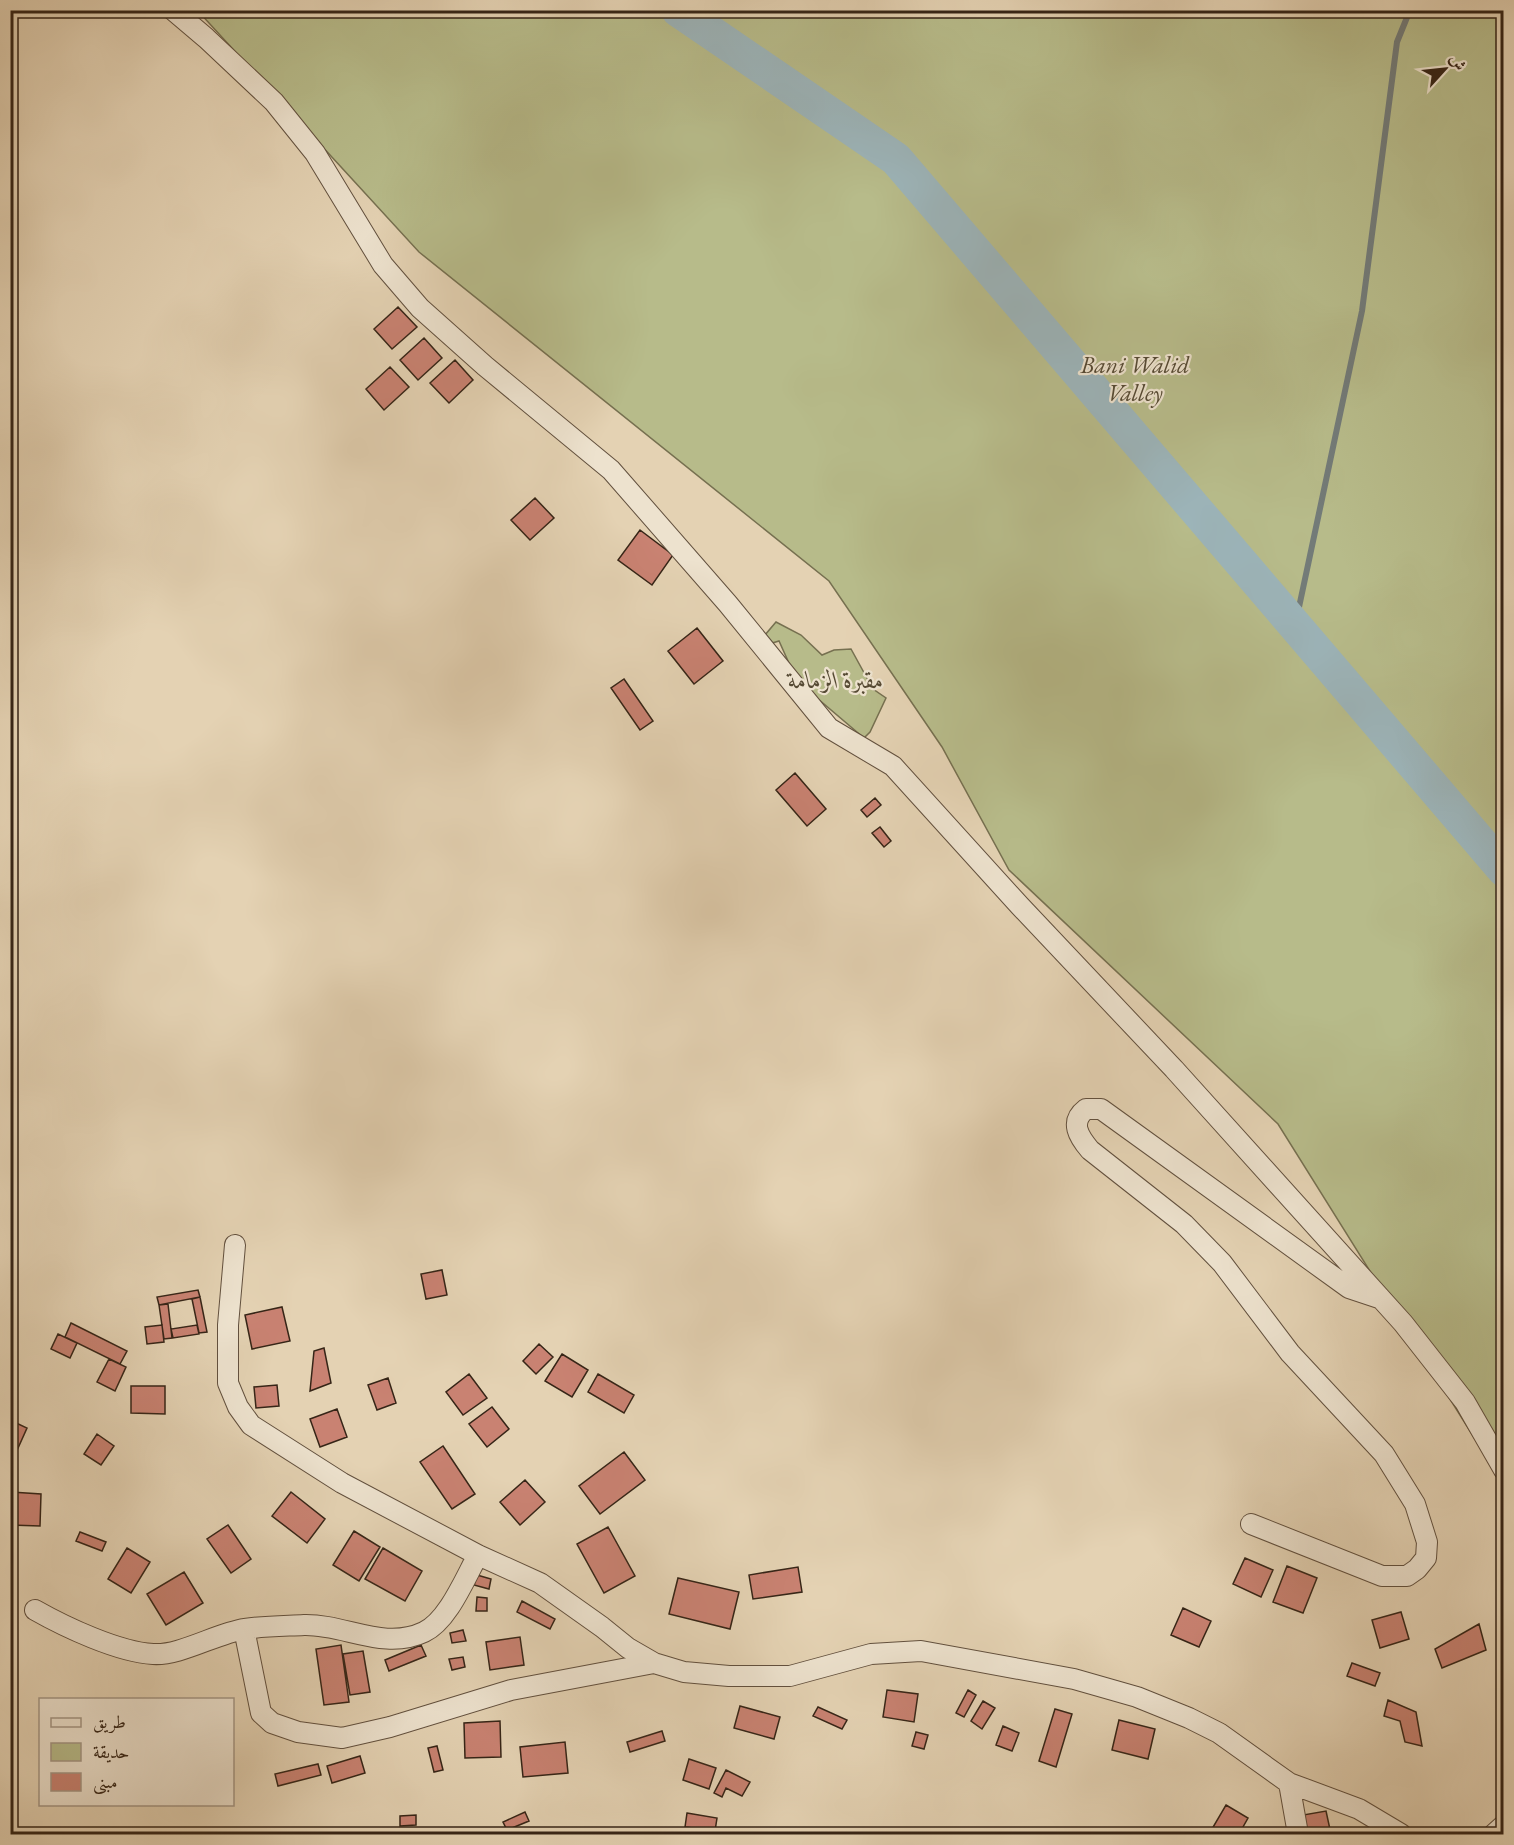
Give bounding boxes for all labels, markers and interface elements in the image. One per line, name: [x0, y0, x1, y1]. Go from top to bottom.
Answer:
north arrow: [1415, 39, 1475, 99]
text: ش: [1445, 51, 1471, 74]
park label: Bani Walid Valley: [1080, 349, 1190, 408]
park label: مقبرة الزمامة: [786, 664, 884, 695]
legend: [39, 1698, 234, 1806]
text: طريق: [93, 1710, 126, 1734]
text: حديقة: [93, 1740, 129, 1763]
text: مبنى: [93, 1770, 118, 1795]

